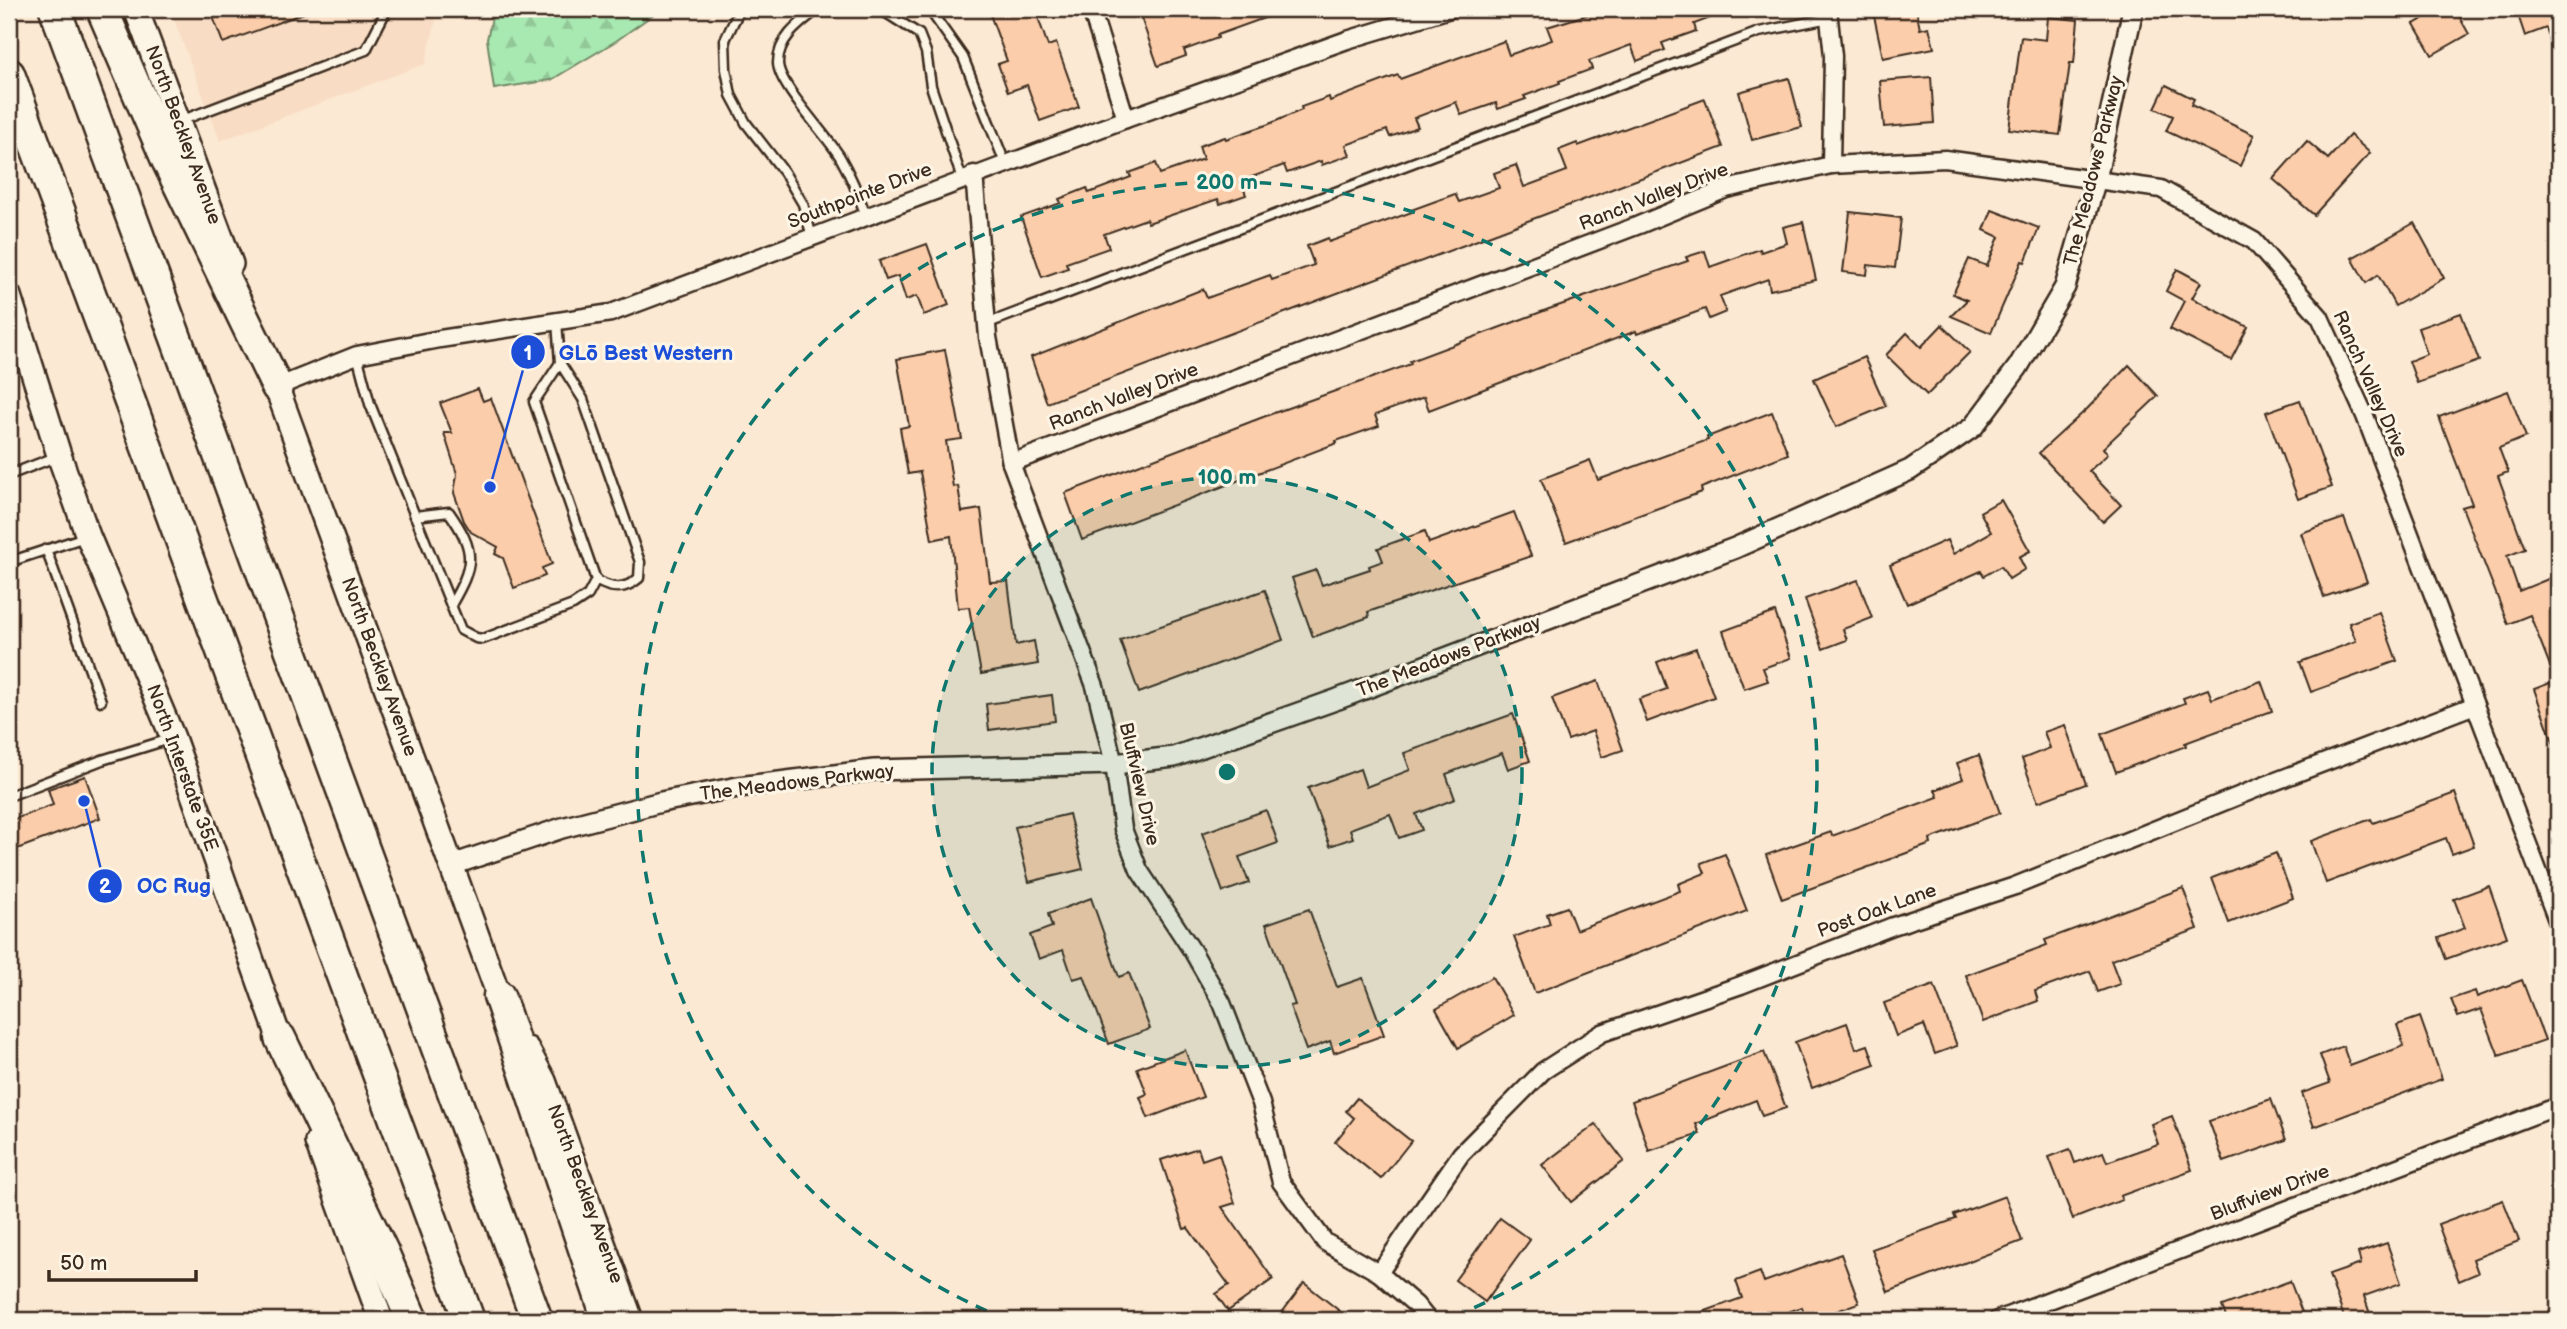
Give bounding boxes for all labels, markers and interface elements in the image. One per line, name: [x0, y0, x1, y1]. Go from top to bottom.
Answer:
street label: North Beckley Avenue: [140, 42, 226, 228]
street label: The Meadows Parkway: [2059, 73, 2129, 268]
street label: Southpointe Drive: [785, 158, 935, 234]
street label: Ranch Valley Drive: [1576, 158, 1732, 236]
text: 200 m: [1196, 170, 1258, 195]
street label: Ranch Valley Drive: [2327, 307, 2413, 461]
callout: GLō Best Western: [510, 331, 748, 373]
text: 1: [524, 341, 532, 366]
text: GLō Best Western: [559, 341, 733, 366]
street label: Ranch Valley Drive: [1046, 358, 1202, 436]
text: 100 m: [1198, 465, 1256, 490]
street label: North Beckley Avenue: [336, 574, 422, 760]
street label: The Meadows Parkway: [1354, 611, 1545, 703]
street label: North Interstate 35E: [141, 681, 223, 855]
street label: Bluffview Drive: [1114, 720, 1164, 848]
street label: The Meadows Parkway: [699, 760, 896, 806]
centre of rings: [1215, 760, 1239, 784]
callout: OC Rug: [88, 865, 225, 907]
text: 2: [99, 874, 112, 899]
text: OC Rug: [137, 874, 211, 899]
street label: Post Oak Lane: [1814, 879, 1940, 943]
street label: North Beckley Avenue: [542, 1101, 628, 1287]
street label: Bluffview Drive: [2207, 1160, 2333, 1226]
scale bar: [49, 1238, 196, 1282]
text: 50 m: [60, 1251, 107, 1276]

